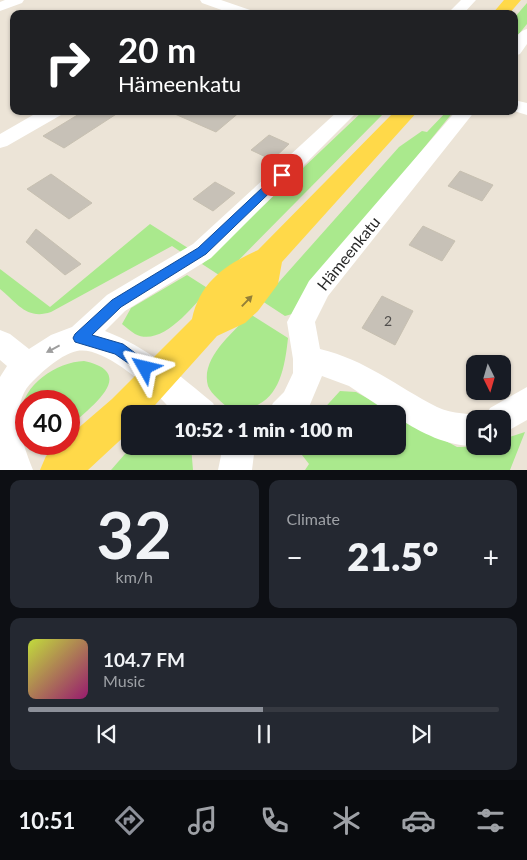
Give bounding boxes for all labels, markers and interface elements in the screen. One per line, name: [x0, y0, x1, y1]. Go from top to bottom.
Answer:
text: 20 m: [118, 28, 196, 70]
icon: right: [35, 30, 100, 95]
text: Hämeenkatu: [118, 70, 241, 97]
pin: [261, 154, 303, 196]
icon: arrive: [268, 161, 296, 189]
street label: Hämeenkatu: [312, 212, 384, 294]
one-way arrow: [241, 295, 253, 307]
house number: 2: [384, 312, 392, 329]
position arrow: [118, 341, 170, 393]
one-way arrow: [46, 345, 60, 354]
north arrow: [466, 355, 511, 400]
map controls: [466, 355, 511, 455]
speed limit sign: 40: [15, 390, 80, 455]
button: sound: [466, 410, 511, 455]
text: 10:52 · 1 min · 100 m: [174, 418, 353, 441]
text: 32: [97, 495, 172, 573]
text: Climate: [287, 509, 340, 528]
text: 21.5°: [347, 533, 438, 579]
text: −: [287, 540, 303, 574]
text: +: [483, 540, 499, 574]
text: km/h: [116, 567, 153, 586]
text: 104.7 FM: [103, 648, 185, 671]
text: Music: [103, 671, 145, 690]
icon: previous: [93, 720, 121, 748]
icon: pause: [250, 720, 278, 748]
icon: next: [407, 720, 435, 748]
icon: directions: [112, 803, 147, 838]
icon: music: [185, 803, 220, 838]
icon: phone: [257, 803, 292, 838]
icon: climate: [329, 803, 364, 838]
icon: car: [401, 803, 436, 838]
icon: filters: [473, 803, 508, 838]
text: 10:51: [19, 807, 75, 834]

